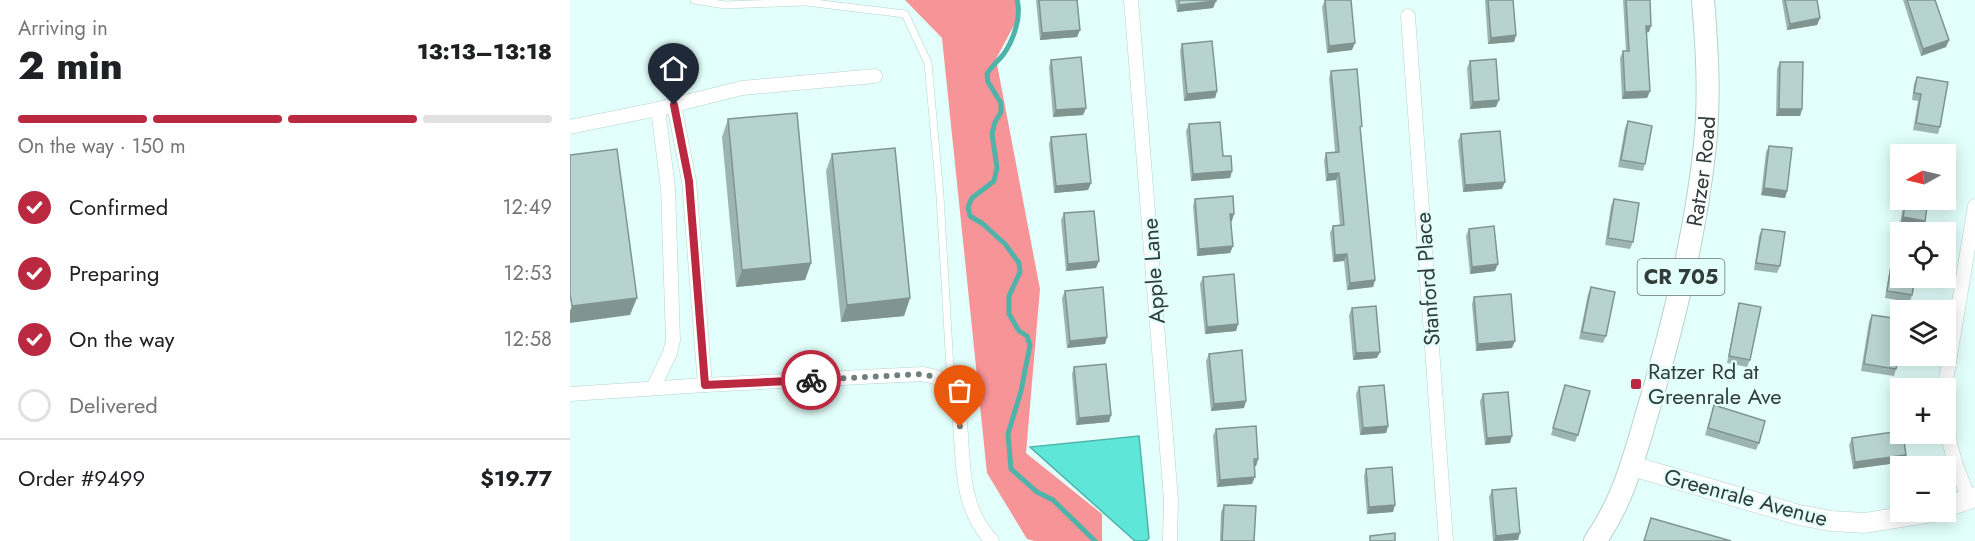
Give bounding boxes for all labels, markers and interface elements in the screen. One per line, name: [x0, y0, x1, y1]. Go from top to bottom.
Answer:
text: Arriving in: [18, 14, 108, 43]
text: 13:13–13:18: [417, 35, 552, 67]
text: 2 min: [18, 37, 123, 94]
pin: [648, 43, 699, 105]
icon: home: [657, 52, 690, 85]
street label: Ratzer Road: [1678, 115, 1723, 229]
text: On the way · 150 m: [18, 132, 186, 161]
north arrow: [1890, 144, 1956, 210]
map controls: [1890, 144, 1956, 522]
icon: check: [18, 191, 51, 224]
text: Confirmed: [69, 191, 168, 223]
text: 12:49: [502, 193, 552, 222]
street label: Stanford Place: [1406, 211, 1448, 347]
street label: Apple Lane: [1133, 217, 1173, 325]
button: locate: [1890, 222, 1956, 288]
icon: check: [18, 257, 51, 290]
text: Preparing: [69, 257, 160, 289]
text: 12:53: [503, 259, 552, 288]
road number: CR 705: [1638, 259, 1724, 295]
button: layers: [1890, 300, 1956, 366]
icon: check: [18, 323, 51, 356]
text: On the way: [69, 323, 174, 355]
text: 12:58: [503, 325, 552, 354]
courier: [781, 350, 841, 410]
place label: Ratzer Rd at Greenrale Ave: [1648, 355, 1782, 412]
icon: bike: [795, 364, 828, 397]
pin: [934, 365, 985, 427]
icon: bag: [943, 374, 976, 407]
marker: Ratzer Rd at Greenrale Ave: [1629, 377, 1643, 391]
button: +: [1890, 378, 1956, 444]
text: Delivered: [69, 389, 158, 421]
button: −: [1890, 456, 1956, 522]
street label: Greenrale Avenue: [1661, 460, 1831, 534]
text: Order #9499: [18, 462, 145, 494]
text: $19.77: [480, 462, 552, 494]

